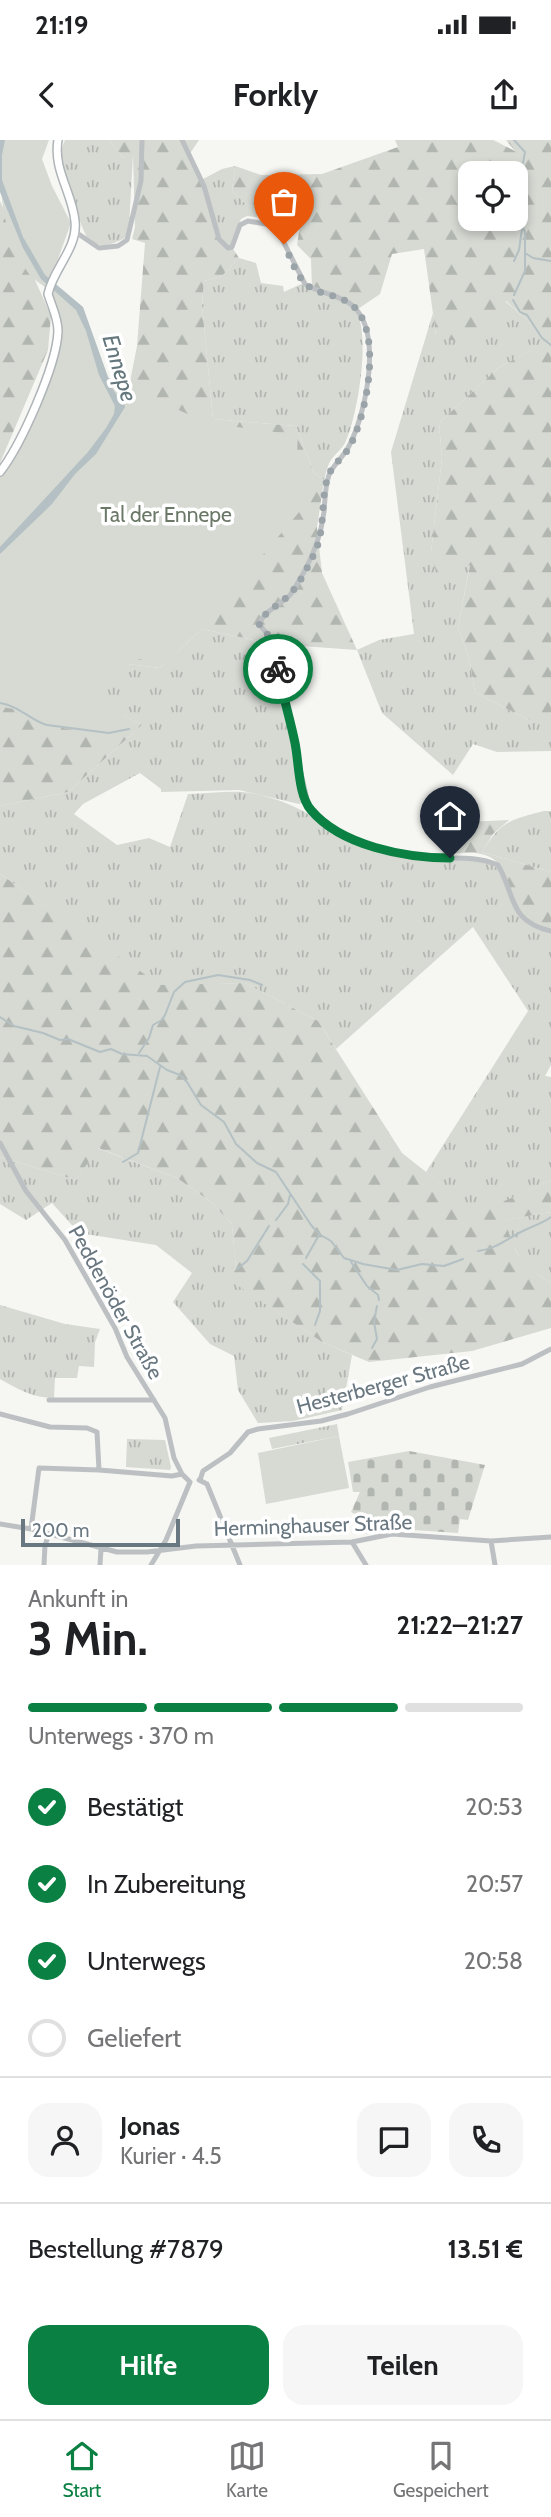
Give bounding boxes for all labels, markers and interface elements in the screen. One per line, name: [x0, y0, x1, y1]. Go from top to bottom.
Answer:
text: 21:19: [35, 9, 88, 41]
text: Forkly: [233, 75, 318, 114]
icon: back: [28, 76, 66, 114]
icon: share: [485, 76, 523, 114]
map controls: [458, 161, 528, 231]
button: locate: [458, 161, 528, 231]
pin: [254, 172, 314, 244]
icon: bag: [265, 183, 303, 221]
water label: Ennepe: [97, 331, 143, 405]
park label: Tal der Ennepe: [100, 502, 232, 527]
courier: [243, 634, 313, 704]
icon: bike: [259, 650, 297, 688]
pin: [420, 786, 480, 858]
icon: home: [431, 797, 469, 835]
street label: Peddenöder Straße: [63, 1221, 169, 1383]
street label: Hesterberger Straße: [294, 1349, 473, 1419]
street label: Herminghauser Straße: [213, 1509, 413, 1541]
scale bar: [21, 1516, 180, 1548]
text: 200 m: [32, 1519, 89, 1542]
text: Ankunft in: [28, 1585, 128, 1613]
text: 21:22–21:27: [396, 1609, 523, 1641]
text: 3 Min.: [28, 1611, 148, 1667]
text: Unterwegs · 370 m: [28, 1722, 214, 1750]
icon: check: [28, 1788, 66, 1826]
text: Bestätigt: [87, 1791, 184, 1823]
text: 20:53: [465, 1793, 523, 1821]
icon: check: [28, 1865, 66, 1903]
text: In Zubereitung: [87, 1868, 245, 1900]
text: 20:57: [466, 1870, 523, 1898]
icon: check: [28, 1942, 66, 1980]
text: Unterwegs: [87, 1945, 206, 1977]
text: 20:58: [464, 1947, 523, 1975]
text: Geliefert: [87, 2022, 181, 2054]
button: person: [28, 2103, 102, 2177]
button: chat: [357, 2103, 431, 2177]
button: phone: [449, 2103, 523, 2177]
text: Jonas: [120, 2110, 180, 2142]
text: Kurier · 4.5: [120, 2142, 222, 2170]
text: Bestellung #7879: [28, 2233, 224, 2265]
text: 13.51 €: [448, 2233, 523, 2265]
button: Hilfe: [28, 2325, 269, 2405]
button: Teilen: [283, 2325, 523, 2405]
tab: Start: [62, 2437, 101, 2502]
tab: Karte: [226, 2437, 268, 2502]
tab: Gespeichert: [393, 2437, 489, 2502]

